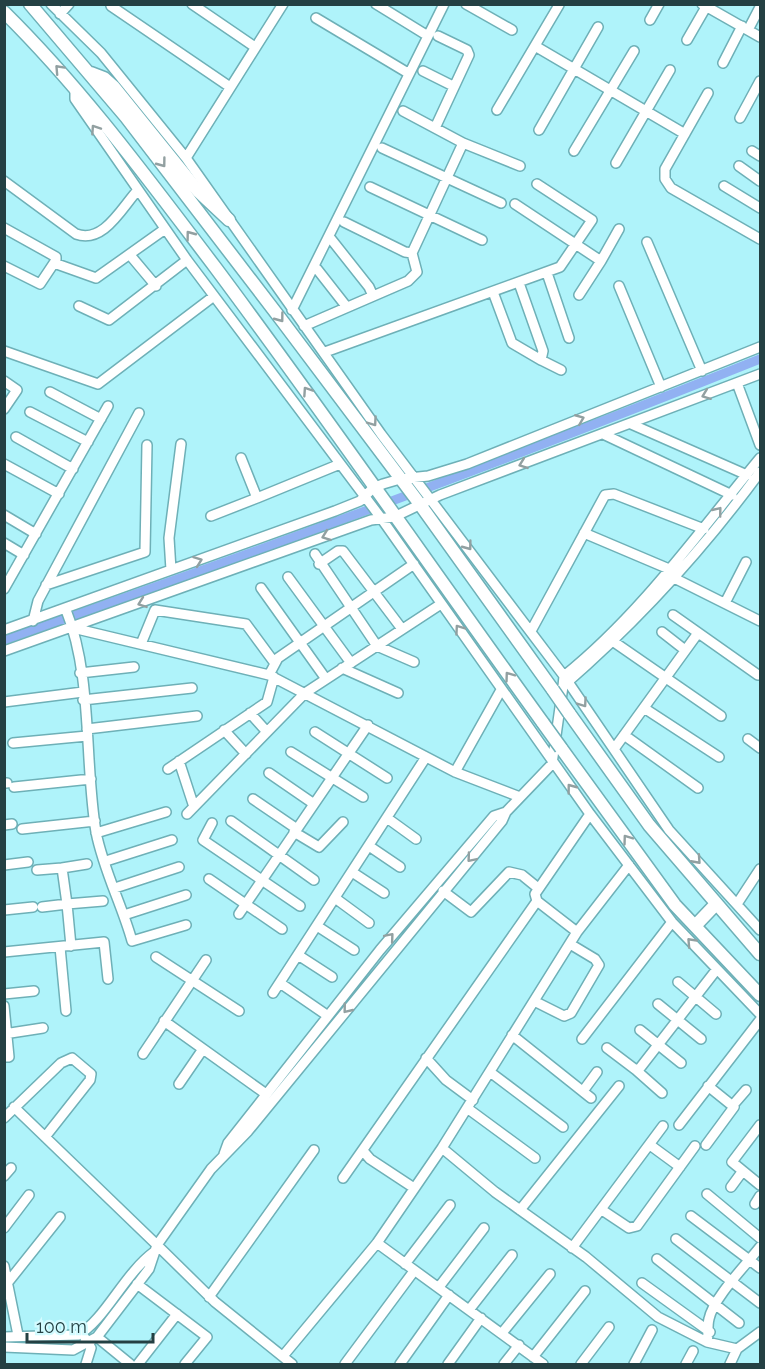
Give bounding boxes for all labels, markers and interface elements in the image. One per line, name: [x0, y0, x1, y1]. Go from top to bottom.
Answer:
one-way arrow: [55, 65, 66, 75]
one-way arrow: [91, 124, 102, 135]
one-way arrow: [155, 157, 166, 168]
one-way arrow: [187, 231, 198, 242]
one-way arrow: [273, 311, 284, 322]
one-way arrow: [303, 387, 314, 398]
one-way arrow: [701, 388, 712, 400]
one-way arrow: [574, 414, 585, 426]
one-way arrow: [366, 415, 377, 426]
one-way arrow: [519, 457, 530, 469]
one-way arrow: [711, 507, 722, 518]
one-way arrow: [321, 528, 332, 541]
one-way arrow: [460, 539, 471, 550]
one-way arrow: [192, 555, 203, 568]
one-way arrow: [138, 595, 148, 608]
one-way arrow: [455, 625, 466, 636]
one-way arrow: [505, 672, 516, 683]
one-way arrow: [576, 696, 587, 707]
one-way arrow: [567, 784, 578, 795]
one-way arrow: [623, 835, 634, 846]
one-way arrow: [467, 851, 478, 862]
one-way arrow: [690, 854, 701, 864]
one-way arrow: [383, 933, 394, 944]
one-way arrow: [687, 938, 698, 948]
one-way arrow: [344, 1002, 355, 1013]
scale bar: [27, 1306, 153, 1344]
text: 100 m: [36, 1316, 87, 1337]

